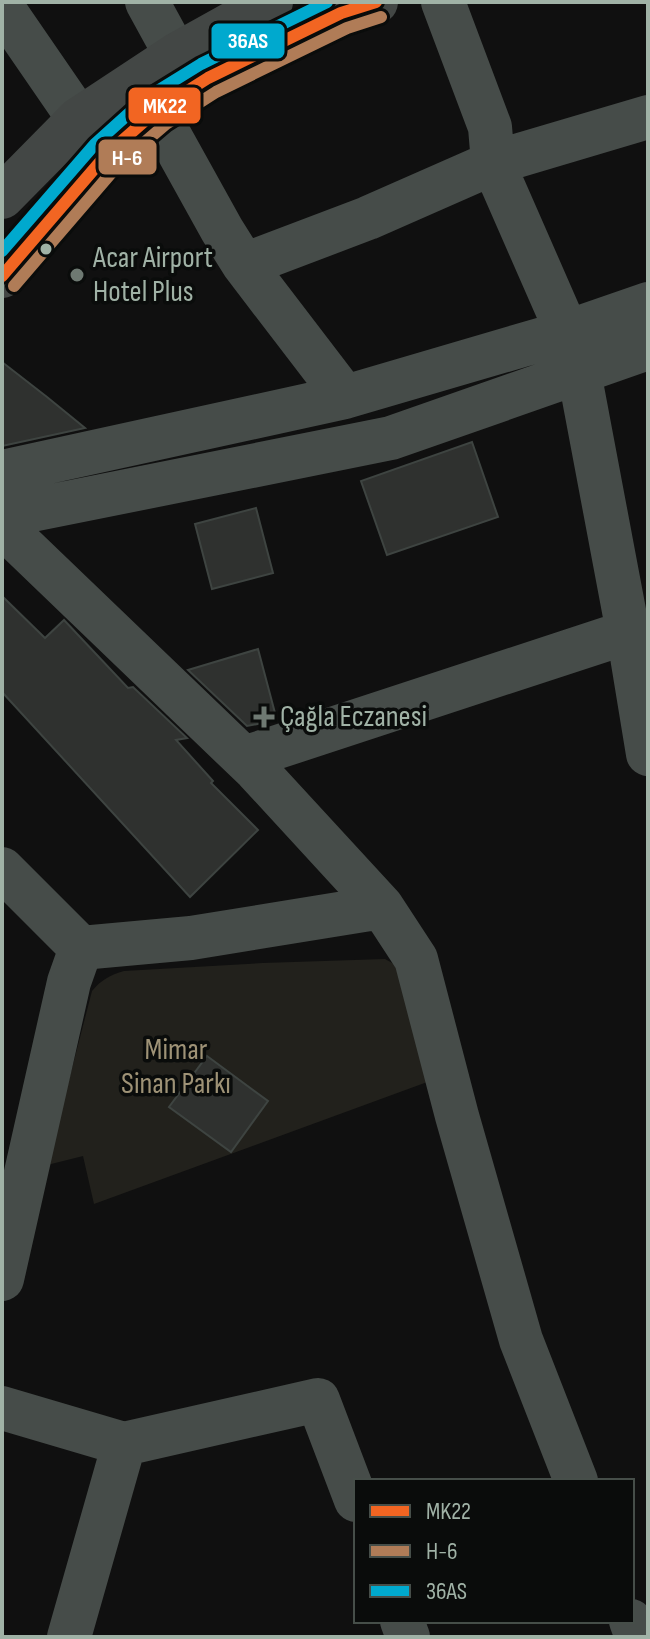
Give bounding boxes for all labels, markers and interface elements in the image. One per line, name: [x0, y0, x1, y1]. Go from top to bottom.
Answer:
line badge: 36AS: [210, 22, 286, 60]
text: 36AS: [228, 28, 268, 55]
line badge: MK22: [127, 86, 202, 125]
text: MK22: [143, 93, 187, 120]
line badge: H-6: [97, 138, 158, 176]
text: H-6: [112, 145, 142, 172]
place label: Acar Airport Hotel Plus: [92, 240, 213, 310]
unlabelled marker: [38, 241, 54, 257]
marker: Acar Airport Hotel Plus: [68, 266, 86, 284]
place label: Çağla Eczanesi: [280, 699, 427, 735]
marker: Çağla Eczanesi: [255, 708, 273, 726]
park label: Mimar Sinan Parkı: [121, 1032, 231, 1102]
legend: [354, 1479, 634, 1623]
text: MK22: [426, 1497, 471, 1526]
text: H-6: [426, 1537, 458, 1566]
text: 36AS: [426, 1577, 467, 1606]

